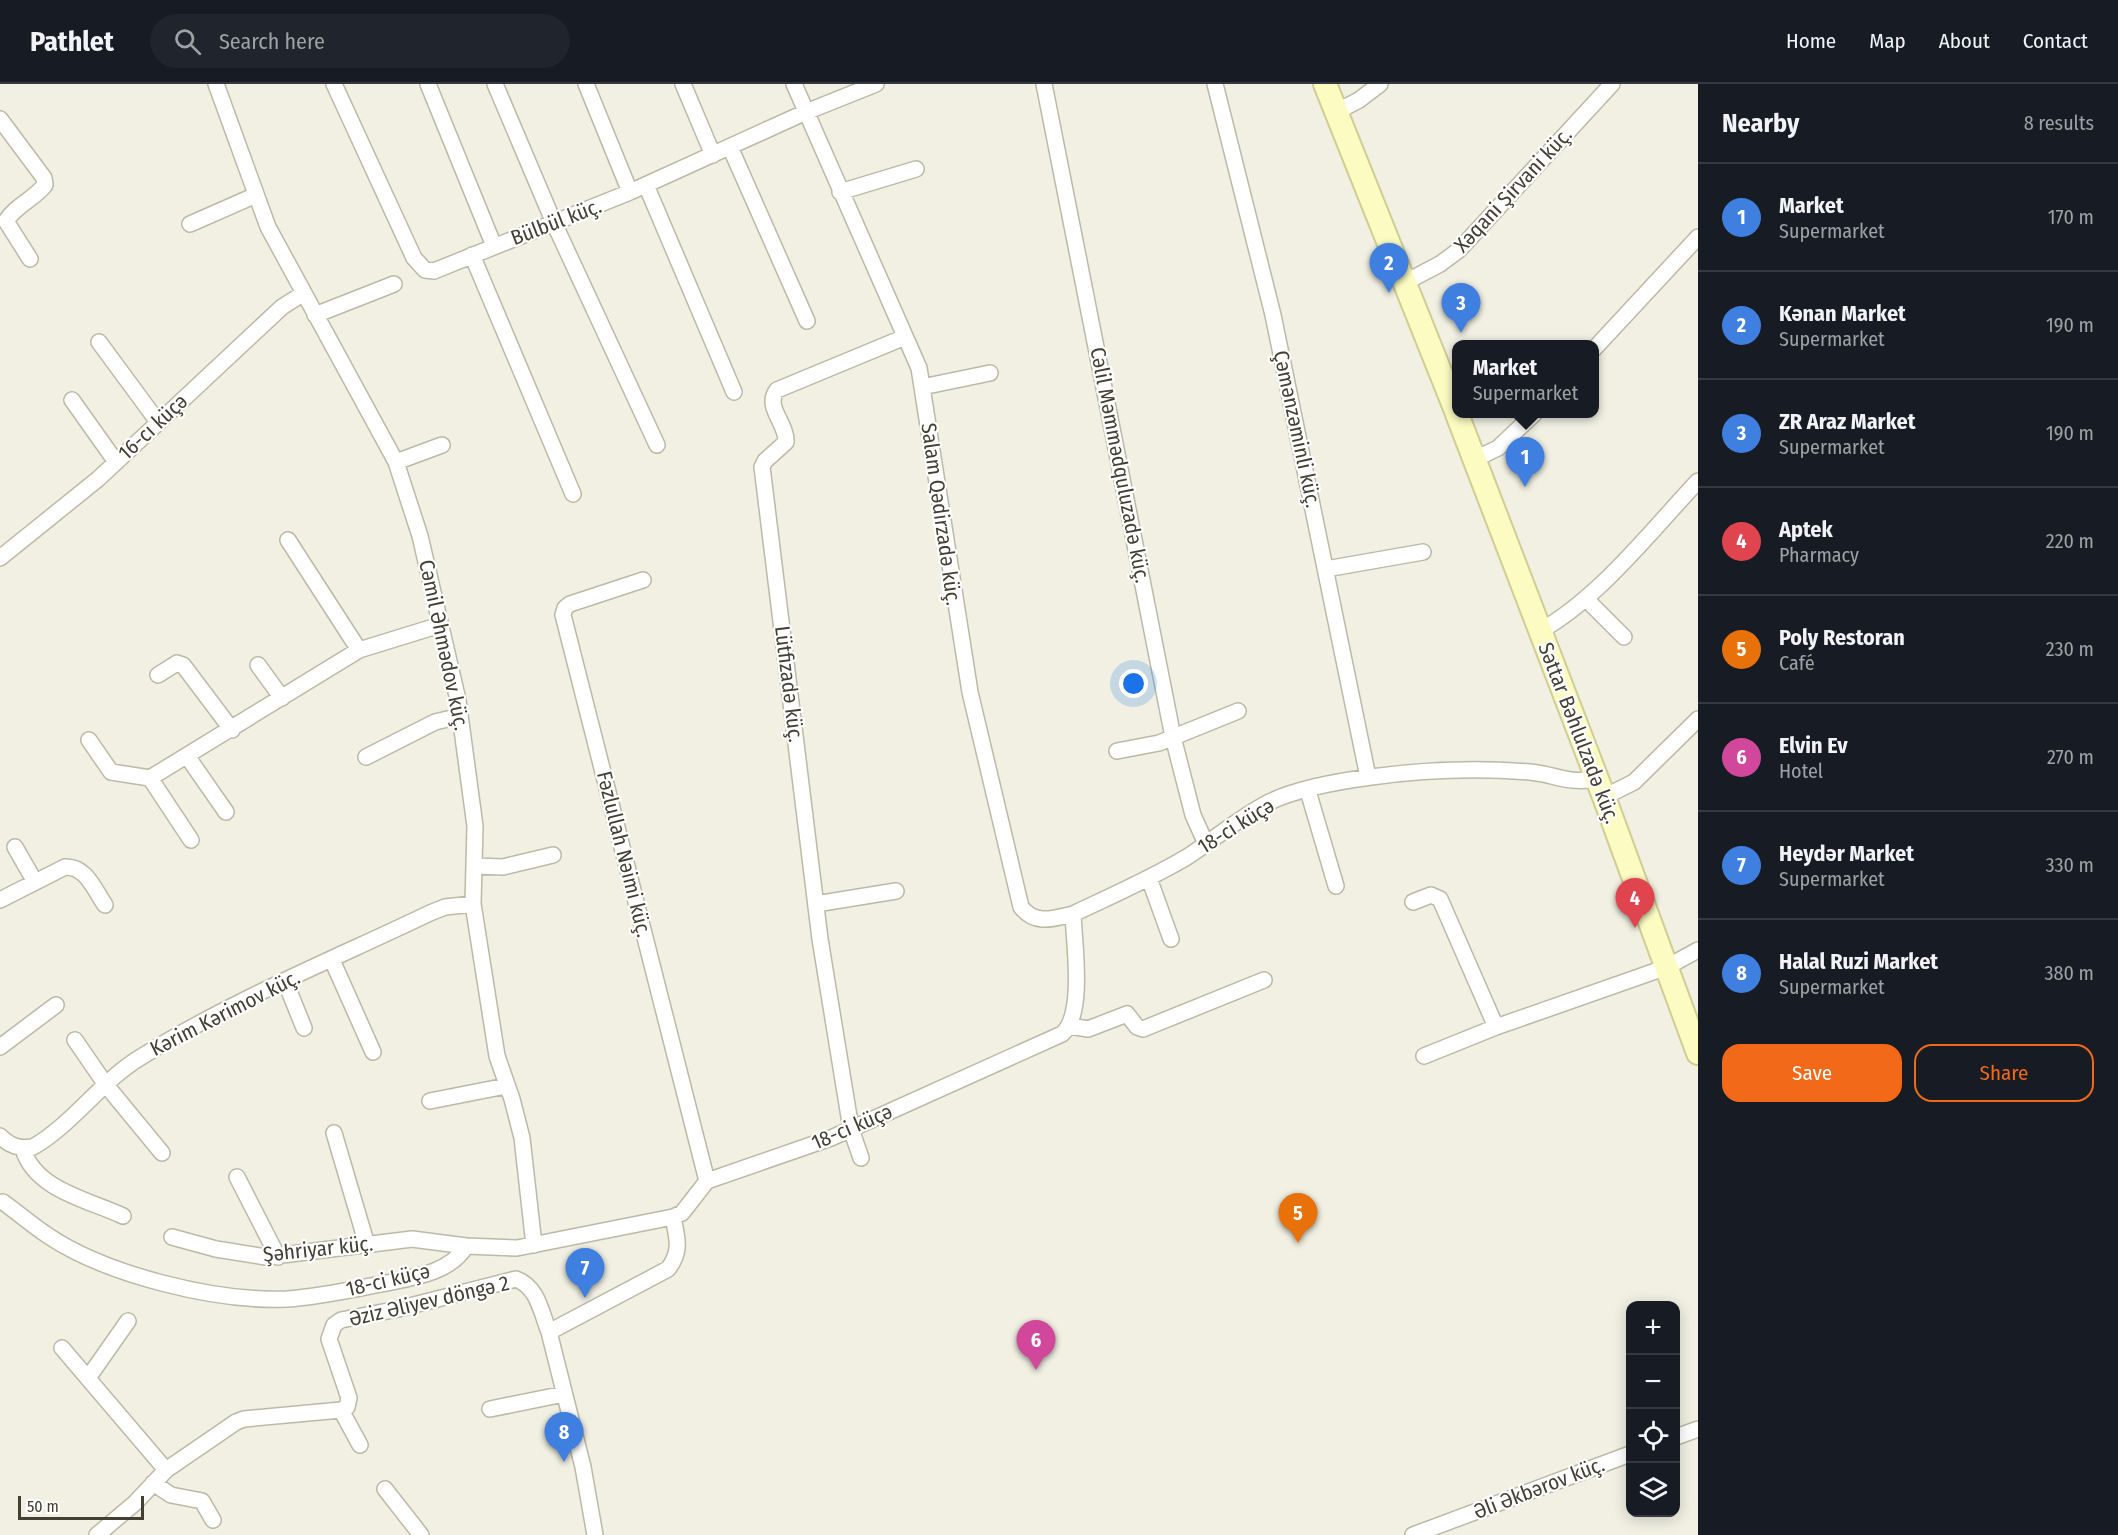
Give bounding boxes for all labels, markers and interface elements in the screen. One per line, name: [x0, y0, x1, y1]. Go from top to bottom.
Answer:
search box: [150, 14, 570, 68]
text: Pathlet: [30, 25, 114, 58]
icon: search: [171, 25, 204, 58]
text: Search here: [219, 28, 325, 55]
text: Home: [1786, 28, 1836, 54]
text: Map: [1869, 28, 1906, 54]
text: About: [1939, 28, 1990, 54]
text: Contact: [2023, 28, 2088, 54]
text: Nearby: [1722, 108, 1799, 139]
text: 8 results: [2024, 111, 2094, 135]
street label: Xəqani Şirvani küç.: [1449, 122, 1577, 258]
text: Market: [1779, 192, 1844, 219]
street label: Bülbül küç.: [507, 193, 605, 251]
text: 1: [1737, 205, 1746, 229]
text: 170 m: [2048, 205, 2094, 229]
text: Supermarket: [1779, 219, 1885, 243]
pin: 2: [1370, 244, 1408, 293]
pin: 3: [1442, 284, 1480, 333]
text: Kənan Market: [1779, 300, 1906, 327]
text: 2: [1737, 313, 1746, 337]
text: 190 m: [2046, 313, 2094, 337]
text: Supermarket: [1779, 327, 1885, 351]
popup: [1452, 340, 1599, 418]
street label: Cəlil Məmmədquluzadə küç.: [1084, 345, 1156, 585]
street label: Çəmənzəminli küç.: [1268, 348, 1326, 510]
text: Market: [1473, 354, 1537, 381]
text: Supermarket: [1473, 381, 1578, 405]
street label: 16-cı küçə: [113, 388, 193, 466]
text: ZR Araz Market: [1779, 408, 1915, 435]
street label: Salam Qədirzadə küç.: [915, 421, 967, 607]
text: 3: [1737, 421, 1746, 445]
text: 190 m: [2046, 421, 2094, 445]
text: Supermarket: [1779, 435, 1885, 459]
pin: 1: [1506, 438, 1544, 487]
text: Aptek: [1779, 516, 1833, 543]
text: 4: [1736, 529, 1747, 553]
text: 220 m: [2046, 529, 2094, 553]
text: Pharmacy: [1779, 543, 1859, 567]
street label: Cəmil Əhmədov küç.: [413, 557, 475, 733]
street label: Lütfizadə küç.: [769, 624, 809, 744]
text: Poly Restoran: [1779, 624, 1905, 651]
text: 5: [1737, 637, 1746, 661]
text: 230 m: [2046, 637, 2094, 661]
street label: Səttar Bəhlulzadə küç.: [1533, 639, 1625, 827]
text: Café: [1779, 651, 1815, 675]
your location: [1119, 669, 1148, 698]
text: Elvin Ev: [1779, 732, 1848, 759]
text: 6: [1736, 745, 1747, 769]
text: 270 m: [2047, 745, 2094, 769]
text: Hotel: [1779, 759, 1823, 783]
street label: Fəzlullah Nəimi küç.: [591, 768, 657, 940]
street label: 18-ci küçə: [1193, 792, 1279, 860]
text: Heydər Market: [1779, 840, 1914, 867]
text: 7: [1737, 853, 1746, 877]
text: 330 m: [2045, 853, 2094, 877]
text: Supermarket: [1779, 867, 1885, 891]
pin: 4: [1616, 878, 1654, 928]
text: Halal Ruzi Market: [1779, 948, 1938, 975]
text: 8: [1736, 961, 1747, 985]
text: 380 m: [2044, 961, 2094, 985]
street label: Kərim Kərimov küç.: [146, 964, 304, 1062]
text: Supermarket: [1779, 975, 1885, 999]
button: Save: [1722, 1044, 1902, 1102]
button: Share: [1914, 1044, 2094, 1102]
street label: 18-ci küçə: [808, 1098, 896, 1156]
pin: 5: [1278, 1194, 1318, 1243]
street label: Şəhriyar küç.: [262, 1230, 374, 1268]
pin: 7: [566, 1248, 604, 1298]
street label: 18-ci küçə: [343, 1258, 433, 1302]
street label: Əziz Əliyev döngə 2: [346, 1270, 512, 1332]
map controls: [1626, 1301, 1680, 1517]
button: +: [1626, 1301, 1680, 1355]
pin: 6: [1016, 1320, 1056, 1370]
button: −: [1626, 1355, 1680, 1409]
button: locate: [1626, 1409, 1680, 1463]
pin: 8: [544, 1412, 584, 1462]
street label: Əli Əkbərov küç.: [1470, 1451, 1608, 1525]
button: layers: [1626, 1463, 1680, 1517]
scale bar: [18, 1493, 144, 1520]
text: 50 m: [27, 1497, 59, 1516]

